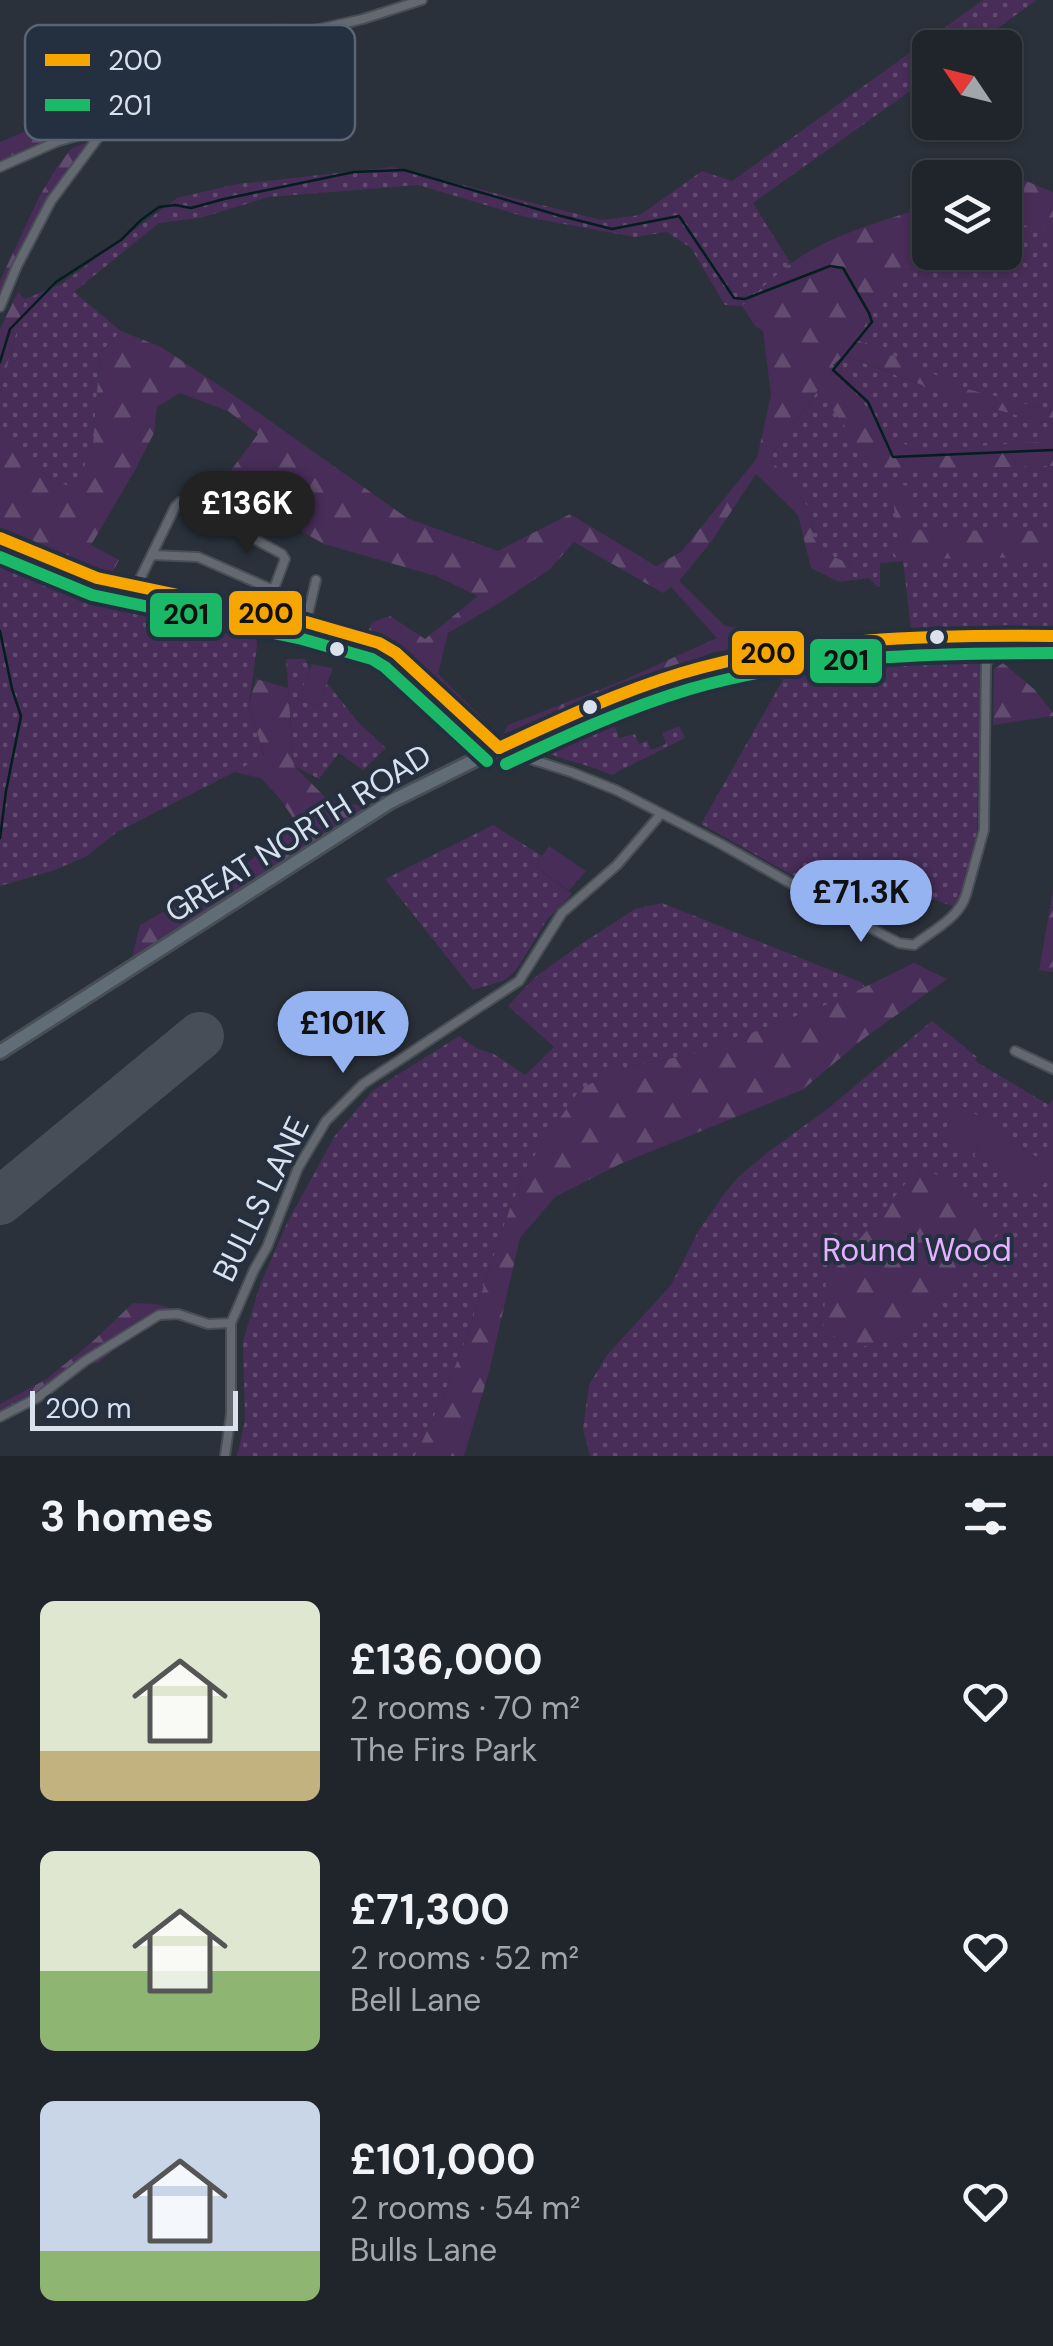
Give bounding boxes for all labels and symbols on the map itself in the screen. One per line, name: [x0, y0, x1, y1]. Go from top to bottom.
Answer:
legend: [25, 25, 355, 140]
north arrow: [912, 30, 1022, 140]
text: 200: [108, 42, 162, 79]
text: 201: [108, 87, 152, 124]
pin: £136K: [177, 471, 317, 556]
line badge: 200: [227, 589, 304, 637]
line badge: 201: [148, 591, 224, 639]
text: 200: [238, 595, 294, 632]
text: 201: [163, 596, 209, 633]
unlabelled marker: [927, 627, 947, 647]
line badge: 200: [730, 629, 806, 677]
text: 200: [740, 635, 796, 672]
line badge: 201: [808, 637, 884, 685]
unlabelled marker: [327, 639, 347, 659]
text: 201: [823, 642, 869, 679]
unlabelled marker: [580, 697, 600, 717]
street label: GREAT NORTH ROAD: [157, 734, 439, 932]
pin: £71.3K: [780, 860, 942, 945]
pin: £101K: [273, 991, 413, 1076]
street label: BULLS LANE: [203, 1110, 319, 1288]
park label: Round Wood: [822, 1229, 1012, 1271]
scale bar: [30, 1386, 238, 1430]

